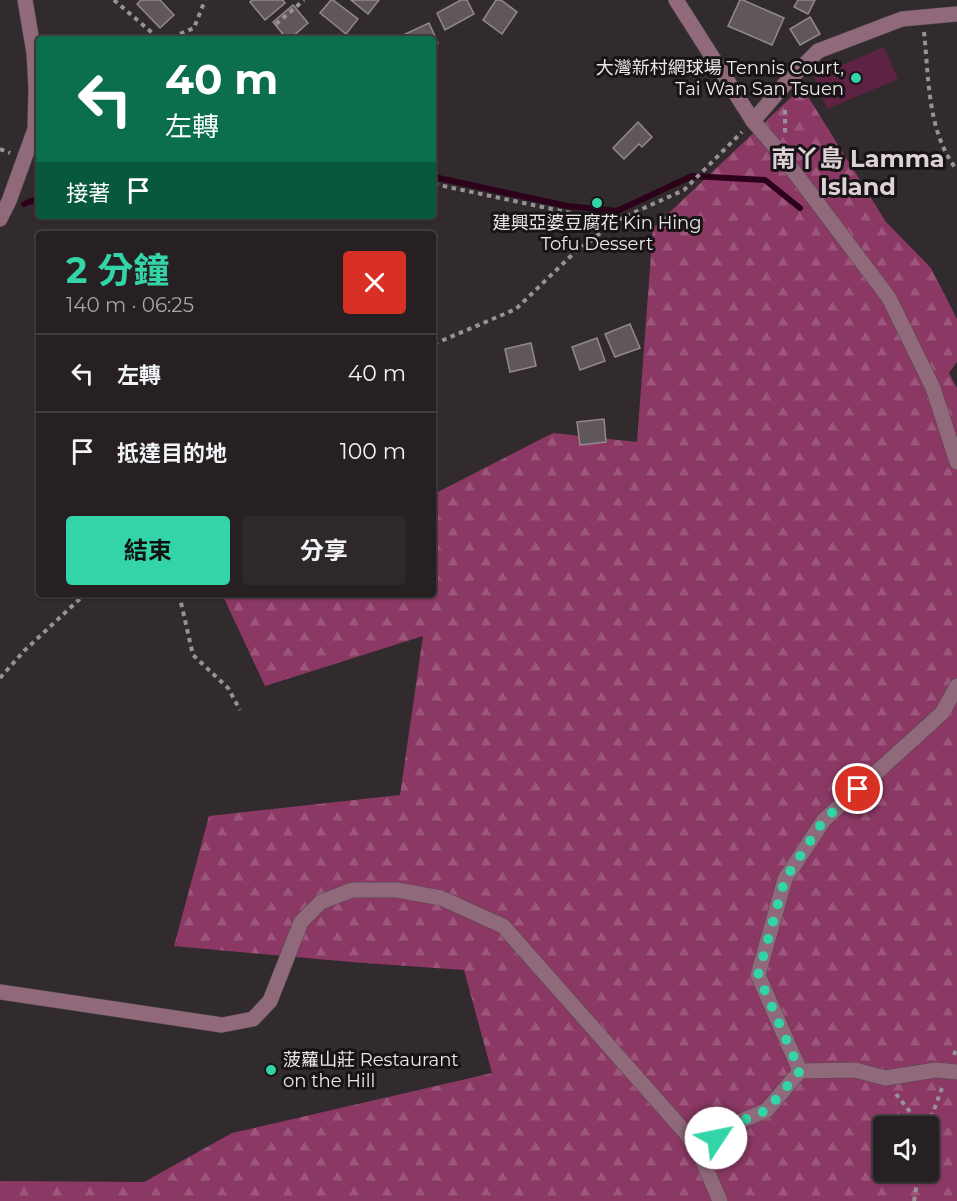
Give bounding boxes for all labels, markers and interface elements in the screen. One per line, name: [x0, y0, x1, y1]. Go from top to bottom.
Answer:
text: 40 m: [165, 53, 278, 105]
place label: 大灣新村網球場 Tennis Court, Tai Wan San Tsuen: [596, 57, 844, 100]
icon: left: [66, 60, 144, 138]
marker: 大灣新村網球場 Tennis Court, Tai Wan San Tsuen: [849, 71, 863, 85]
text: 左轉: [165, 110, 219, 143]
district label: 南丫島 Lamma Island: [771, 144, 945, 201]
icon: arrive: [122, 174, 155, 207]
text: 接著: [66, 180, 110, 207]
marker: 建興亞婆豆腐花 Kin Hing Tofu Dessert: [590, 196, 604, 210]
place label: 建興亞婆豆腐花 Kin Hing Tofu Dessert: [492, 212, 702, 255]
text: 2 分鐘: [66, 248, 169, 292]
button: close: [343, 251, 406, 314]
text: 140 m · 06:25: [66, 293, 194, 317]
icon: left: [66, 357, 99, 390]
text: 40 m: [348, 360, 406, 387]
text: 左轉: [117, 362, 161, 389]
icon: arrive: [66, 435, 99, 468]
text: 100 m: [340, 438, 406, 465]
text: 抵達目的地: [117, 440, 227, 467]
button: 結束: [66, 516, 230, 585]
button: 分享: [242, 516, 406, 585]
pin: [832, 763, 883, 814]
icon: arrive: [841, 772, 874, 805]
place label: 菠蘿山莊 Restaurant on the Hill: [283, 1049, 459, 1092]
marker: 菠蘿山莊 Restaurant on the Hill: [264, 1063, 278, 1077]
position arrow: [684, 1106, 748, 1170]
map controls: [873, 1116, 939, 1182]
button: sound: [873, 1116, 939, 1182]

